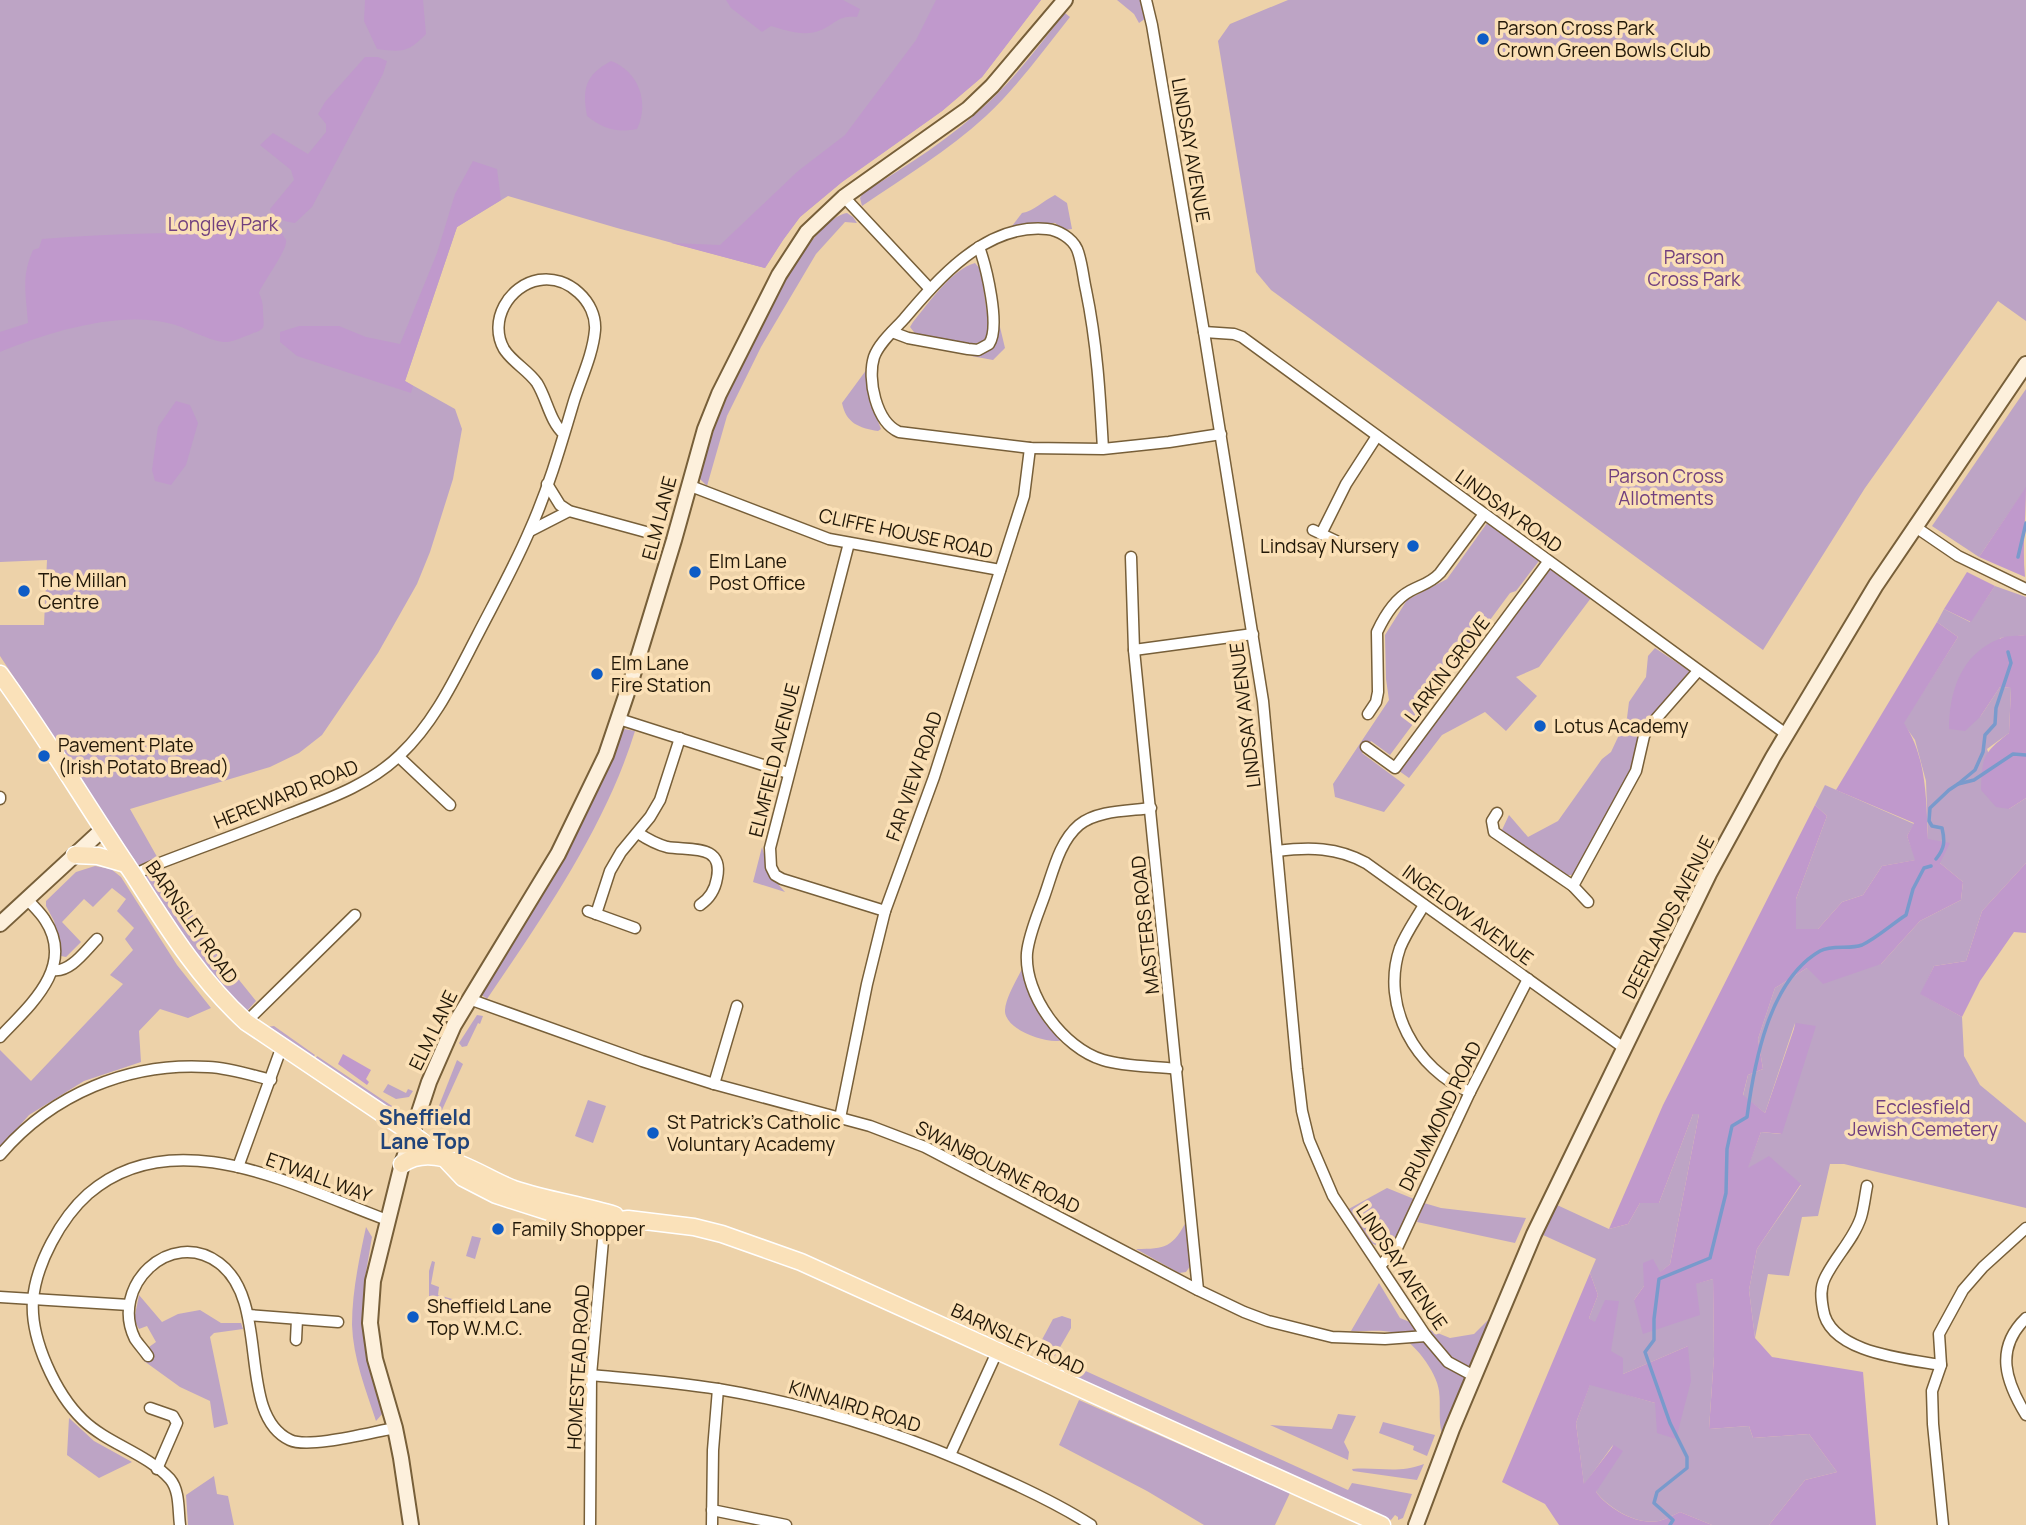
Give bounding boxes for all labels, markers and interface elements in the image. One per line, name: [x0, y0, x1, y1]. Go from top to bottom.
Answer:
place label: Parson Cross Park Crown Green Bowls Club: [1497, 15, 1711, 63]
marker: Parson Cross Park Crown Green Bowls Club: [1475, 31, 1491, 47]
street label: LINDSAY AVENUE: [1165, 76, 1217, 224]
park label: Longley Park: [168, 211, 279, 237]
park label: Parson Cross Park: [1647, 244, 1741, 292]
street label: LINDSAY ROAD: [1450, 463, 1568, 559]
park label: Parson Cross Allotments: [1608, 463, 1724, 511]
street label: ELM LANE: [635, 473, 683, 563]
street label: CLIFFE HOUSE ROAD: [816, 502, 996, 564]
place label: Lindsay Nursery: [1260, 533, 1399, 559]
marker: Lindsay Nursery: [1405, 538, 1421, 554]
place label: Elm Lane Post Office: [709, 548, 805, 596]
marker: Elm Lane Post Office: [687, 564, 703, 580]
place label: The Millan Centre: [38, 567, 127, 615]
marker: The Millan Centre: [16, 583, 32, 599]
street label: LARKIN GROVE: [1398, 610, 1496, 728]
street label: LINDSAY AVENUE: [1223, 641, 1267, 789]
place label: Elm Lane Fire Station: [611, 650, 711, 698]
marker: Elm Lane Fire Station: [589, 666, 605, 682]
street label: ELMFIELD AVENUE: [742, 680, 806, 840]
street label: FAR VIEW ROAD: [880, 708, 948, 844]
place label: Lotus Academy: [1554, 713, 1689, 739]
marker: Lotus Academy: [1532, 718, 1548, 734]
place label: Pavement Plate (Irish Potato Bread): [58, 732, 229, 780]
marker: Pavement Plate (Irish Potato Bread): [36, 748, 52, 764]
street label: HEREWARD ROAD: [210, 753, 362, 835]
street label: DEERLANDS AVENUE: [1616, 831, 1720, 1003]
street label: MASTERS ROAD: [1125, 854, 1165, 996]
street label: BARNSLEY ROAD: [140, 855, 244, 989]
street label: INGELOW AVENUE: [1397, 859, 1539, 971]
street label: ELM LANE: [402, 986, 464, 1074]
street label: DRUMMOND ROAD: [1392, 1037, 1488, 1195]
park label: Ecclesfield Jewish Cemetery: [1848, 1094, 1998, 1142]
district label: Sheffield Lane Top: [379, 1103, 471, 1155]
place label: St Patrick's Catholic Voluntary Academy: [667, 1109, 841, 1157]
street label: SWANBOURNE ROAD: [911, 1114, 1085, 1220]
marker: St Patrick's Catholic Voluntary Academy: [645, 1125, 661, 1141]
street label: ETWALL WAY: [262, 1146, 376, 1208]
street label: LINDSAY AVENUE: [1350, 1199, 1454, 1335]
place label: Family Shopper: [512, 1216, 645, 1242]
marker: Family Shopper: [490, 1221, 506, 1237]
street label: HOMESTEAD ROAD: [561, 1284, 595, 1450]
place label: Sheffield Lane Top W.M.C.: [427, 1293, 552, 1341]
street label: BARNSLEY ROAD: [947, 1297, 1089, 1381]
marker: Sheffield Lane Top W.M.C.: [405, 1309, 421, 1325]
street label: KINNAIRD ROAD: [786, 1374, 924, 1438]

